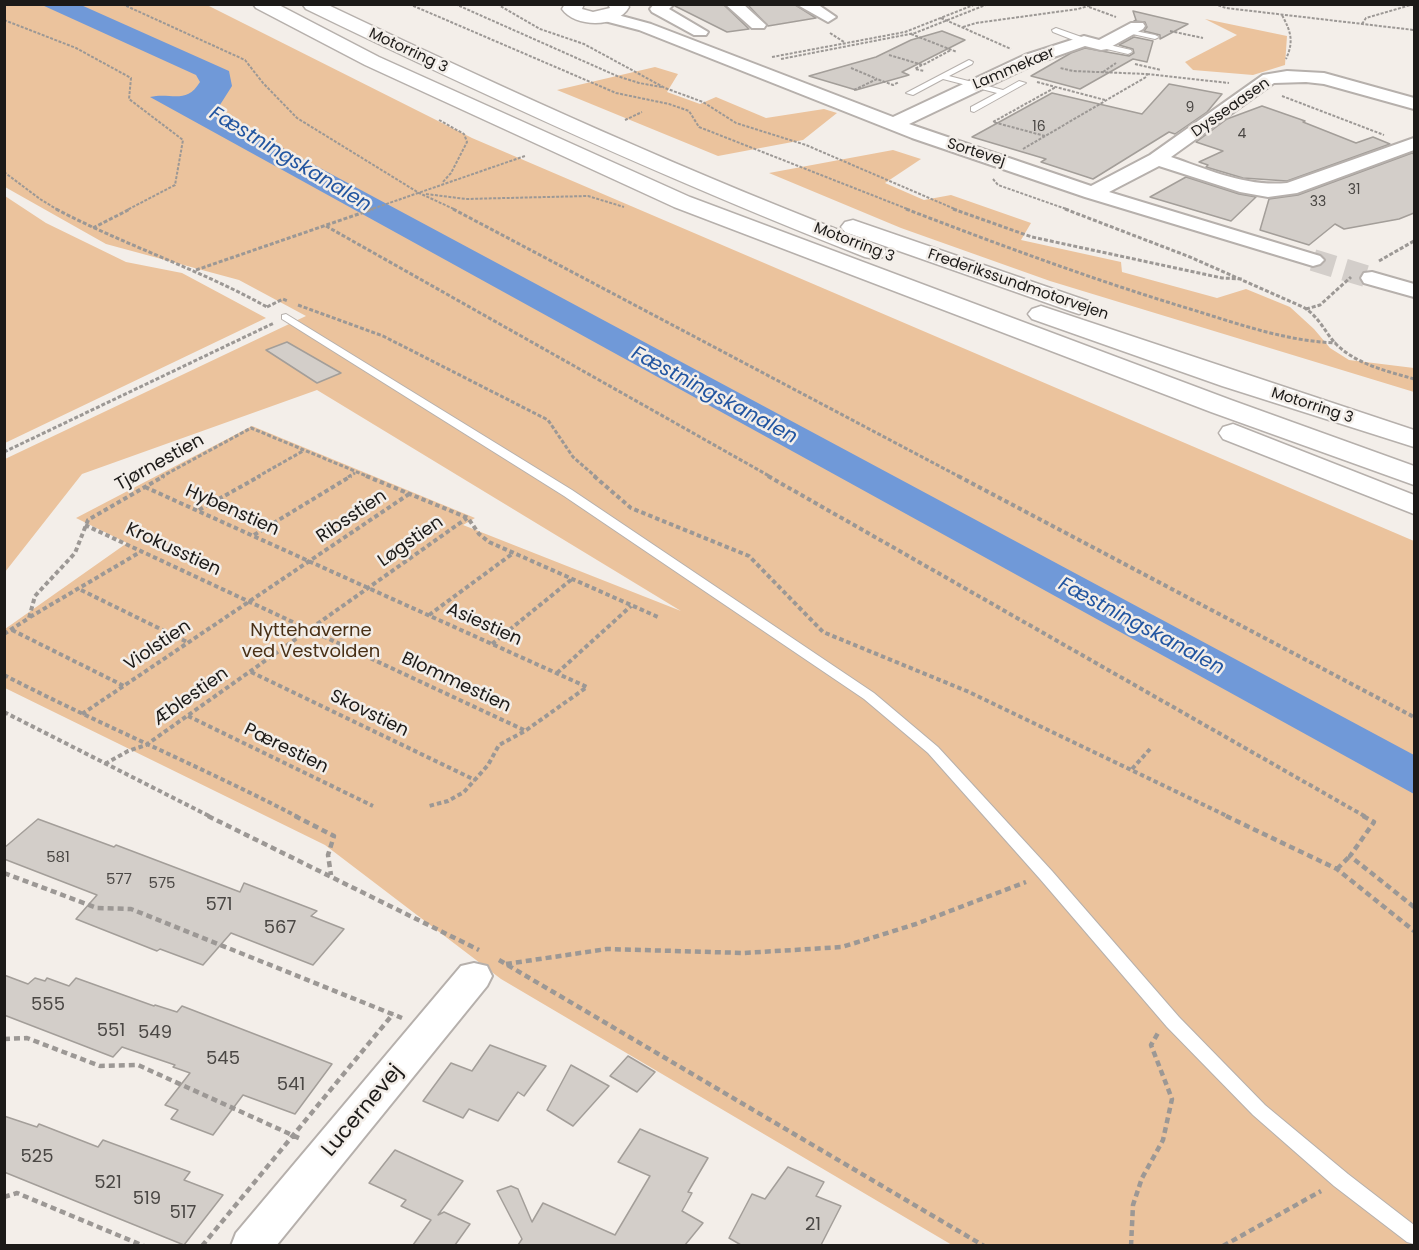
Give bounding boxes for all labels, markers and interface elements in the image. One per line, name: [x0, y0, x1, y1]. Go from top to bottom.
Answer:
street label: Motorring 3: [366, 25, 450, 77]
street label: Lammekær: [971, 44, 1057, 94]
street label: Dysseaasen: [1189, 75, 1273, 141]
house number: 9: [1186, 100, 1194, 116]
water label: Fæstningskanalen: [205, 102, 375, 218]
house number: 16: [1032, 119, 1046, 135]
house number: 4: [1238, 126, 1246, 142]
street label: Sortevej: [945, 135, 1007, 171]
house number: 31: [1348, 182, 1360, 198]
house number: 33: [1310, 194, 1326, 210]
street label: Motorring 3: [811, 219, 897, 267]
street label: Frederikssundmotorvejen: [925, 246, 1111, 324]
water label: Fæstningskanalen: [627, 342, 801, 450]
street label: Motorring 3: [1269, 384, 1355, 428]
street label: Tjørnestien: [112, 430, 208, 496]
street label: Hybenstien: [182, 481, 282, 541]
street label: Ribsstien: [313, 486, 391, 548]
street label: Løgstien: [374, 512, 448, 572]
street label: Krokusstien: [122, 519, 224, 581]
water label: Fæstningskanalen: [1054, 573, 1228, 681]
street label: Asiestien: [443, 599, 525, 651]
street label: Violstien: [121, 616, 195, 676]
park label: Nyttehaverne ved Vestvolden: [242, 620, 380, 662]
street label: Blommestien: [398, 648, 514, 718]
street label: Æblestien: [149, 663, 233, 731]
street label: Skovstien: [326, 686, 412, 742]
street label: Pærestien: [240, 719, 332, 779]
house number: 581: [46, 849, 70, 867]
house number: 577: [106, 871, 132, 889]
house number: 575: [148, 875, 176, 893]
house number: 571: [206, 894, 232, 916]
house number: 567: [264, 917, 296, 939]
house number: 555: [31, 994, 65, 1016]
house number: 551: [97, 1020, 125, 1042]
house number: 549: [138, 1022, 172, 1044]
house number: 545: [206, 1048, 240, 1070]
street label: Lucernevej: [317, 1060, 409, 1162]
house number: 541: [277, 1074, 305, 1096]
house number: 525: [21, 1146, 53, 1168]
house number: 521: [94, 1172, 122, 1194]
house number: 519: [133, 1188, 161, 1210]
house number: 517: [170, 1202, 196, 1224]
house number: 21: [805, 1214, 821, 1236]

